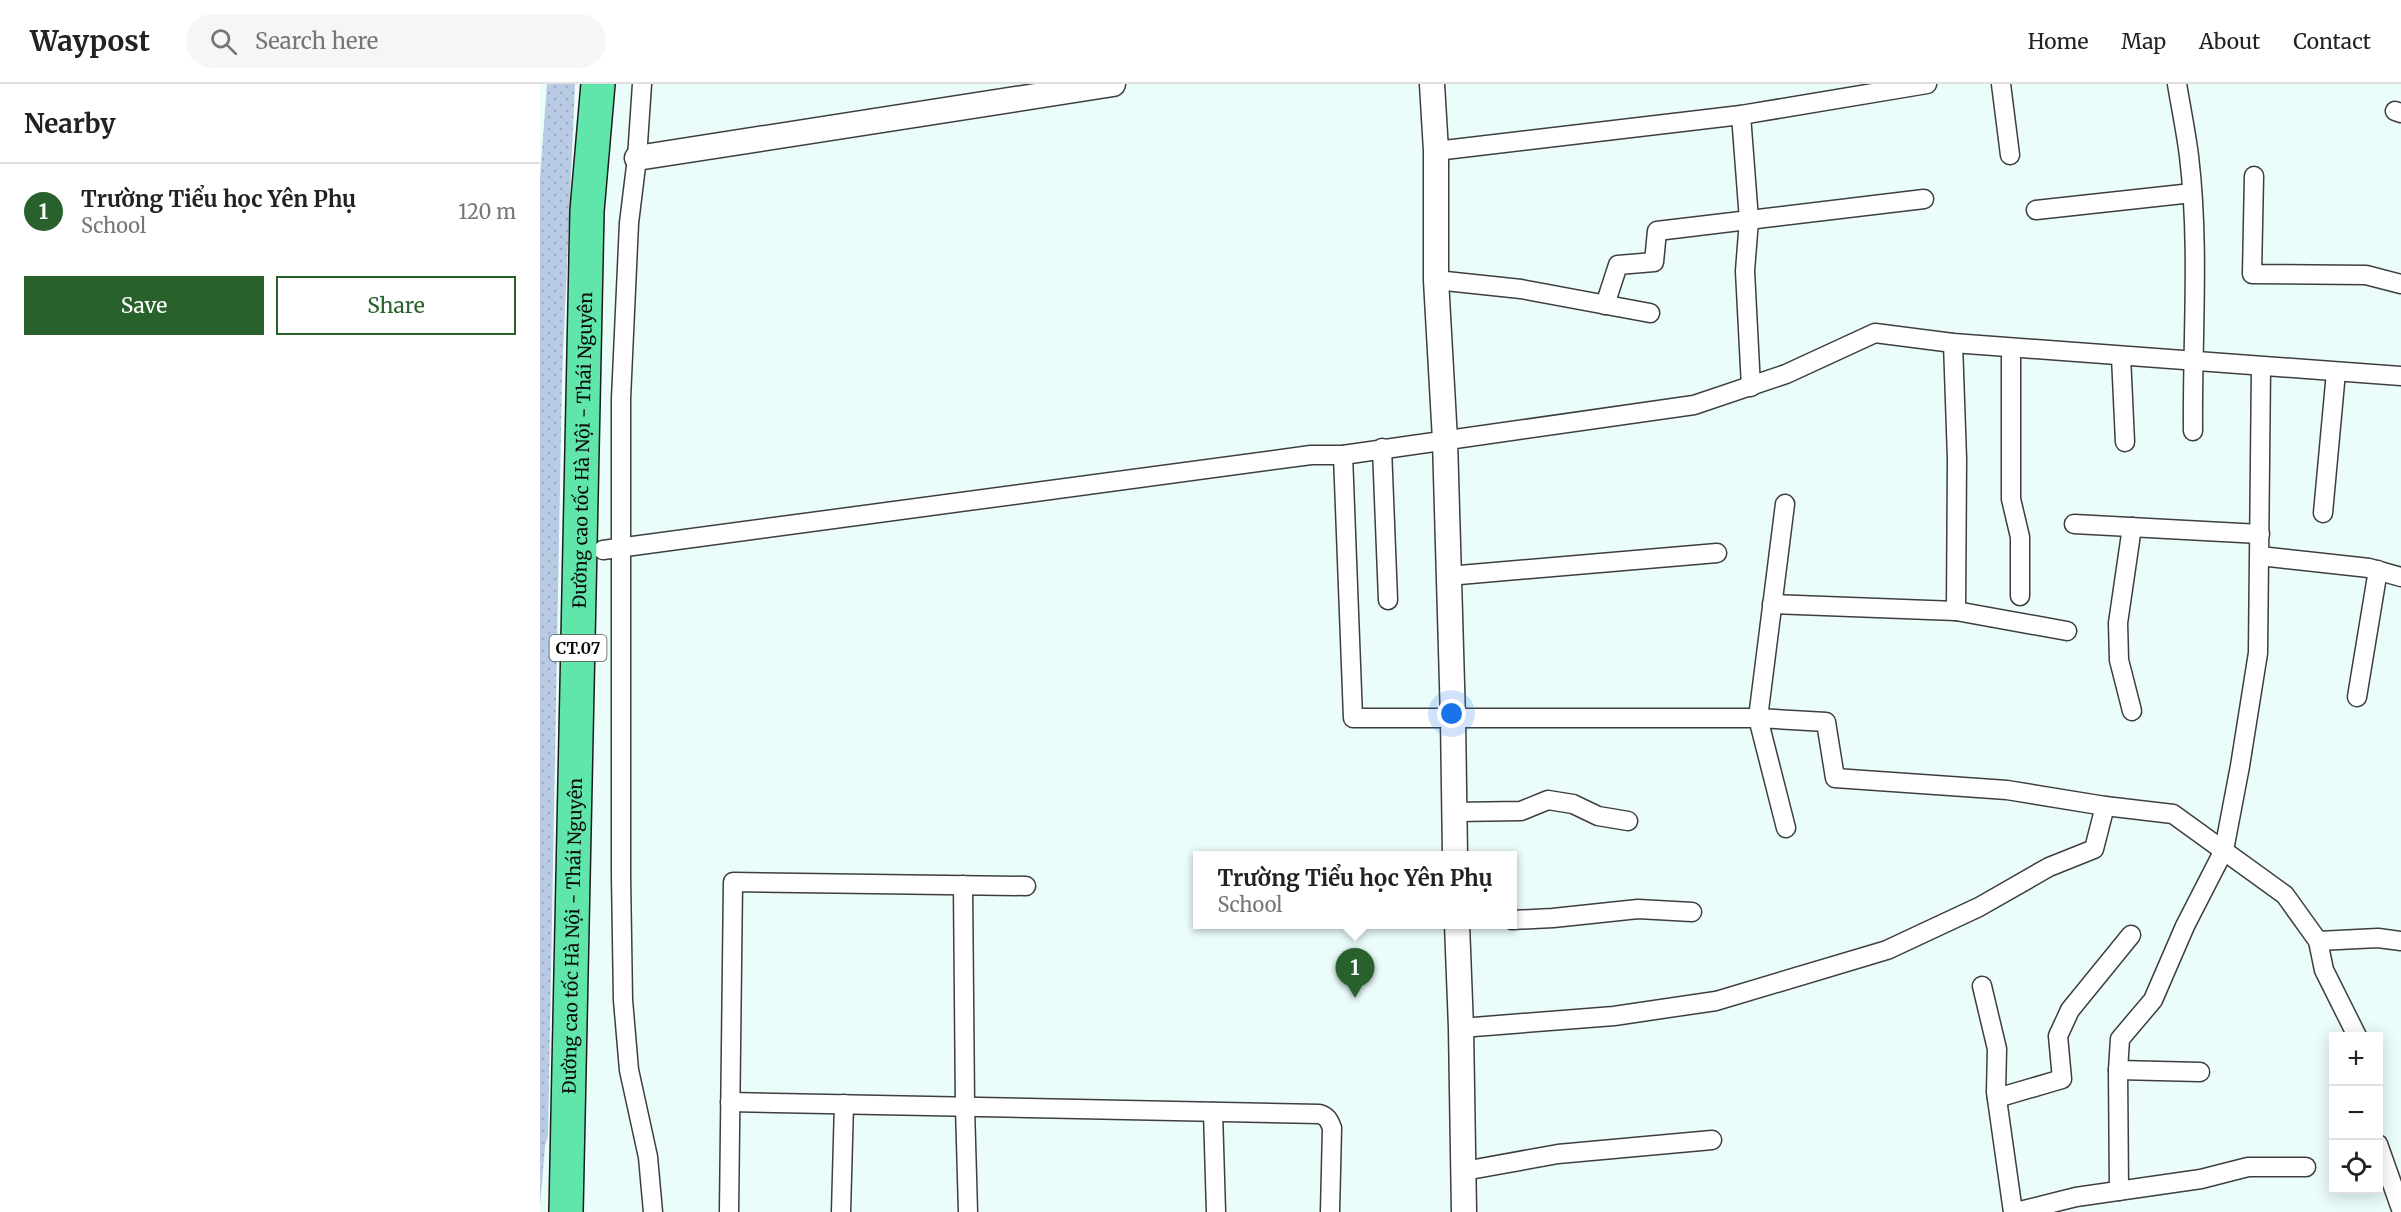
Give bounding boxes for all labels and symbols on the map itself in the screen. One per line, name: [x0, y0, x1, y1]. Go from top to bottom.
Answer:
street label: Đường cao tốc Hà Nội - Thái Nguyên: [567, 292, 597, 609]
road number: CT.07: [549, 635, 606, 661]
your location: [1437, 699, 1466, 728]
street label: Đường cao tốc Hà Nội - Thái Nguyên: [557, 778, 587, 1094]
pin: 1: [1336, 948, 1374, 998]

